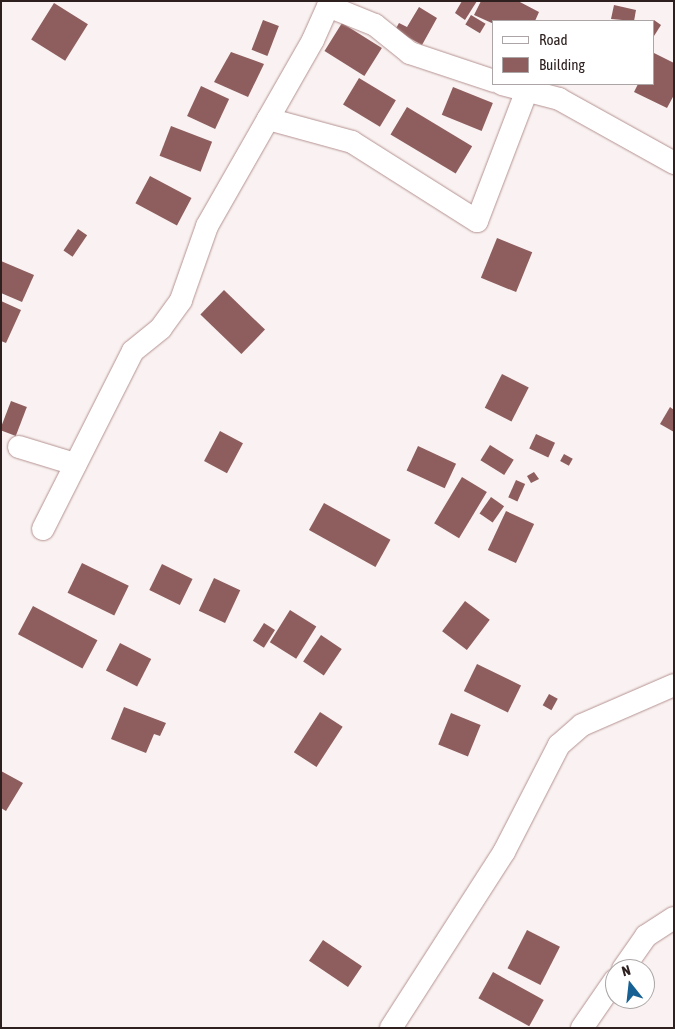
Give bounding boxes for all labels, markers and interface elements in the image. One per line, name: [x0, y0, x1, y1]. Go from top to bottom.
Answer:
legend: [492, 20, 655, 85]
text: Road: [539, 31, 568, 48]
text: Building: [539, 56, 585, 73]
north arrow: [605, 959, 655, 1009]
text: N: [620, 962, 632, 979]

